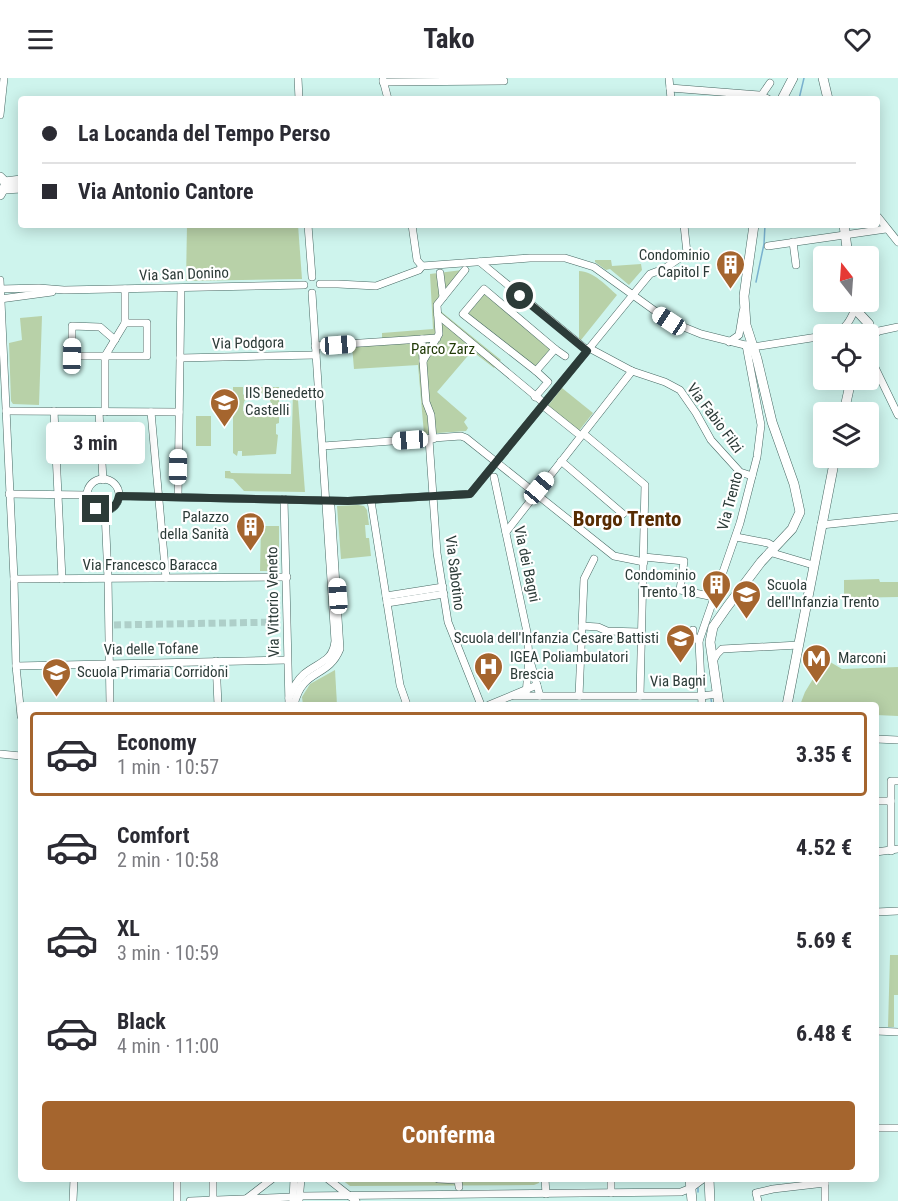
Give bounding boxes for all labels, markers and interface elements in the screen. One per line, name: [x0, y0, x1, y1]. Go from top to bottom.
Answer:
icon: menu: [24, 23, 57, 56]
text: Tako: [423, 23, 475, 55]
icon: heart: [841, 23, 874, 56]
text: La Locanda del Tempo Perso: [78, 121, 330, 146]
text: Via Antonio Cantore: [78, 179, 254, 204]
place label: Condominio Capitol F: [639, 246, 710, 281]
north arrow: [813, 246, 879, 312]
map controls: [813, 246, 879, 468]
building icon: Condominio Capitol F: [715, 248, 747, 290]
street label: Via San Donino: [139, 263, 229, 285]
route start: [506, 282, 533, 309]
car: [649, 304, 689, 338]
button: locate: [813, 324, 879, 390]
street label: Via Podgora: [212, 333, 284, 353]
car: [319, 335, 357, 355]
car: [63, 338, 81, 374]
park label: Parco Zarz: [411, 340, 475, 358]
street label: Via Fabio Filzi: [683, 380, 747, 456]
place label: IIS Benedetto Castelli: [245, 384, 324, 419]
school or university icon: IIS Benedetto Castelli: [208, 386, 240, 428]
button: layers: [813, 402, 879, 468]
callout: 3 min: [46, 422, 146, 464]
car: [391, 430, 429, 450]
text: 3 min: [73, 431, 118, 455]
car: [169, 449, 187, 485]
car: [521, 468, 557, 508]
street label: Via Trento: [714, 470, 746, 532]
route end: [82, 495, 109, 522]
district label: Borgo Trento: [573, 507, 681, 531]
place label: Palazzo della Sanità: [160, 508, 229, 543]
building icon: Palazzo della Sanità: [234, 510, 266, 552]
street label: Via dei Bagni: [510, 524, 544, 604]
street label: Via Sabotino: [441, 535, 469, 611]
street label: Via Vittorio Veneto: [263, 546, 283, 658]
street label: Via Francesco Baracca: [83, 556, 217, 574]
place label: Condominio Trento 18: [625, 566, 696, 601]
building icon: Condominio Trento 18: [701, 568, 733, 610]
place label: Scuola dell'Infanzia Trento: [767, 576, 879, 611]
car: [328, 577, 348, 615]
school or university icon: Scuola dell'Infanzia Trento: [730, 578, 762, 620]
school or university icon: Scuola dell'Infanzia Cesare Battisti: [664, 622, 696, 664]
place label: Scuola dell'Infanzia Cesare Battisti: [454, 629, 659, 647]
street label: Via delle Tofane: [103, 639, 199, 659]
metro station icon: Marconi: [801, 642, 833, 684]
place label: IGEA Poliambulatori Brescia: [510, 648, 628, 683]
place label: Marconi: [838, 649, 886, 667]
hospital icon: IGEA Poliambulatori Brescia: [473, 650, 505, 692]
school or university icon: Scuola Primaria Corridoni: [40, 656, 72, 698]
place label: Scuola Primaria Corridoni: [77, 663, 228, 681]
street label: Via Bagni: [650, 672, 706, 690]
icon: car: [45, 727, 99, 781]
text: Economy: [117, 730, 197, 755]
text: 3.35 €: [796, 742, 852, 767]
text: 1 min · 10:57: [117, 755, 219, 779]
icon: car: [45, 820, 99, 874]
text: Comfort: [117, 823, 190, 848]
text: 4.52 €: [796, 835, 852, 860]
text: 2 min · 10:58: [117, 848, 219, 872]
icon: car: [45, 913, 99, 967]
text: XL: [117, 916, 140, 941]
text: 5.69 €: [796, 928, 852, 953]
text: 3 min · 10:59: [117, 941, 219, 965]
icon: car: [45, 1006, 99, 1060]
text: Black: [117, 1009, 166, 1034]
text: 6.48 €: [796, 1021, 852, 1046]
text: 4 min · 11:00: [117, 1034, 219, 1058]
button: Conferma: [42, 1101, 855, 1170]

